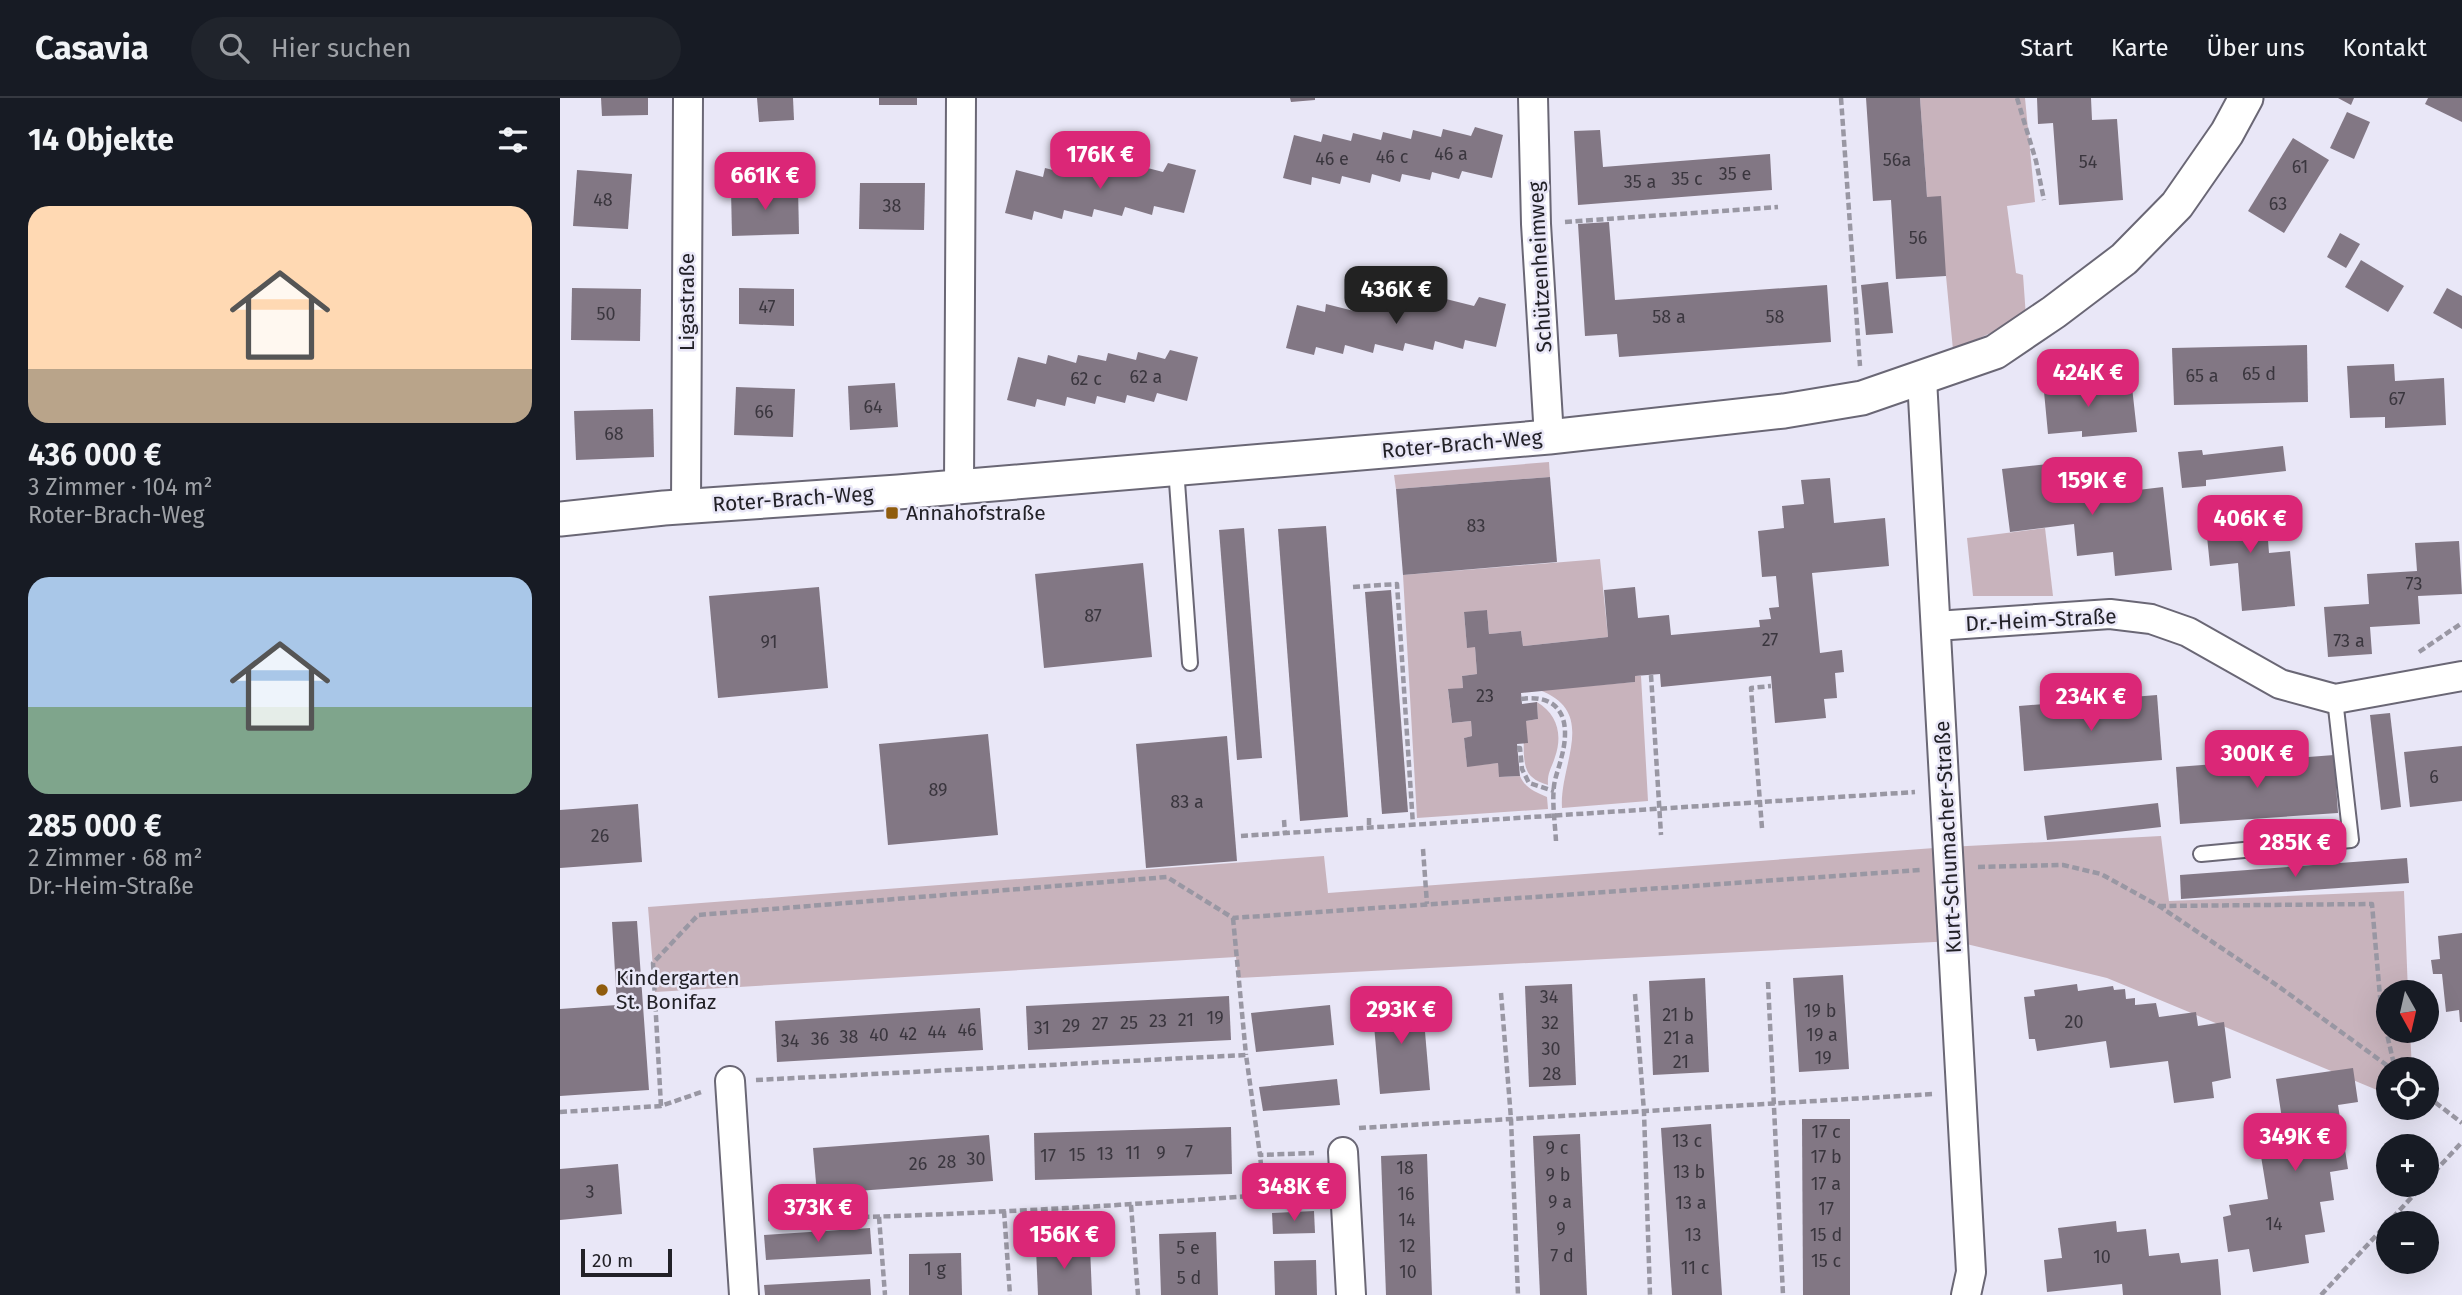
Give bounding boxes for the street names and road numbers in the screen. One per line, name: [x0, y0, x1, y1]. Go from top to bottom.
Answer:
street label: Schützenheimweg: [1523, 181, 1557, 353]
street label: Ligastraße: [674, 253, 700, 351]
street label: Roter-Brach-Weg: [1381, 424, 1543, 464]
street label: Roter-Brach-Weg: [712, 480, 874, 518]
street label: Dr.-Heim-Straße: [1965, 603, 2117, 637]
street label: Kurt-Schumacher-Straße: [1929, 720, 1967, 954]

